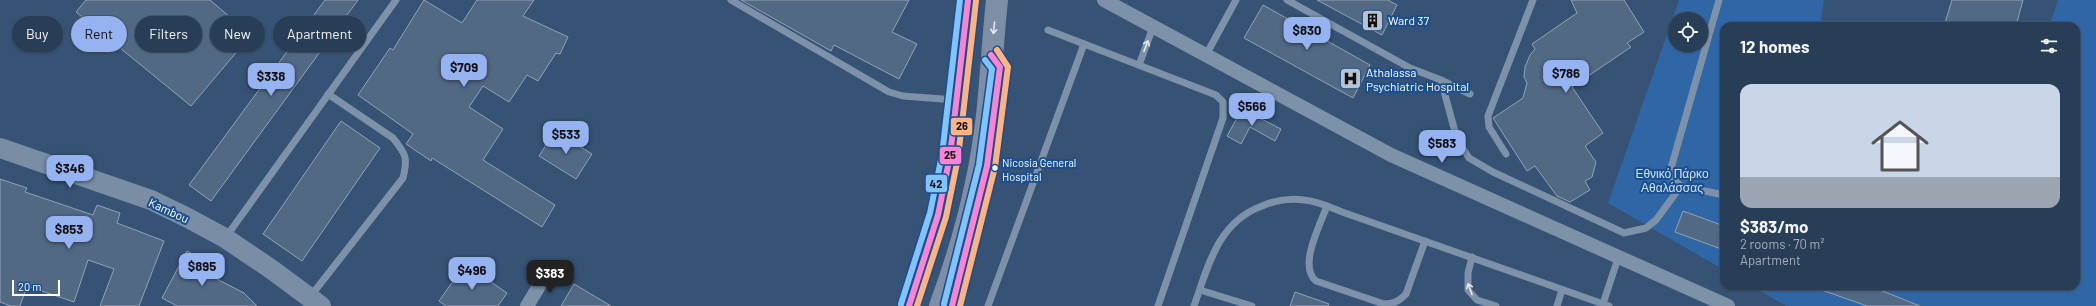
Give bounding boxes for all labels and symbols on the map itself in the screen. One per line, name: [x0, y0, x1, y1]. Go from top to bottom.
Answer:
building icon: Ward 37: [1359, 7, 1385, 33]
place label: Ward 37: [1388, 13, 1430, 27]
pin: $830: [1283, 17, 1331, 51]
one-way arrow: [990, 21, 998, 34]
one-way arrow: [1143, 40, 1150, 52]
pin: $709: [440, 54, 488, 88]
pin: $786: [1542, 60, 1590, 94]
pin: $338: [247, 63, 295, 97]
place label: Athalassa Psychiatric Hospital: [1366, 65, 1469, 93]
hospital icon: Athalassa Psychiatric Hospital: [1337, 66, 1363, 92]
pin: $566: [1228, 93, 1276, 127]
line badge: 26: [950, 117, 973, 136]
text: 26: [956, 119, 968, 132]
pin: $533: [542, 121, 590, 155]
pin: $583: [1418, 130, 1466, 164]
line badge: 25: [939, 146, 962, 165]
text: 25: [944, 148, 956, 161]
pin: $346: [46, 155, 94, 189]
place label: Nicosia General Hospital: [1002, 156, 1076, 183]
marker: Nicosia General Hospital: [990, 163, 1000, 173]
park label: Εθνικό Πάρκο Αθαλάσσας: [1635, 166, 1709, 195]
line badge: 42: [925, 174, 948, 193]
text: 42: [930, 177, 942, 190]
street label: Kambou: [147, 195, 191, 225]
pin: $853: [45, 216, 93, 250]
pin: $895: [178, 253, 226, 287]
pin: $496: [448, 257, 496, 291]
pin: $383: [526, 260, 574, 294]
scale bar: [12, 278, 60, 297]
one-way arrow: [1466, 283, 1473, 296]

